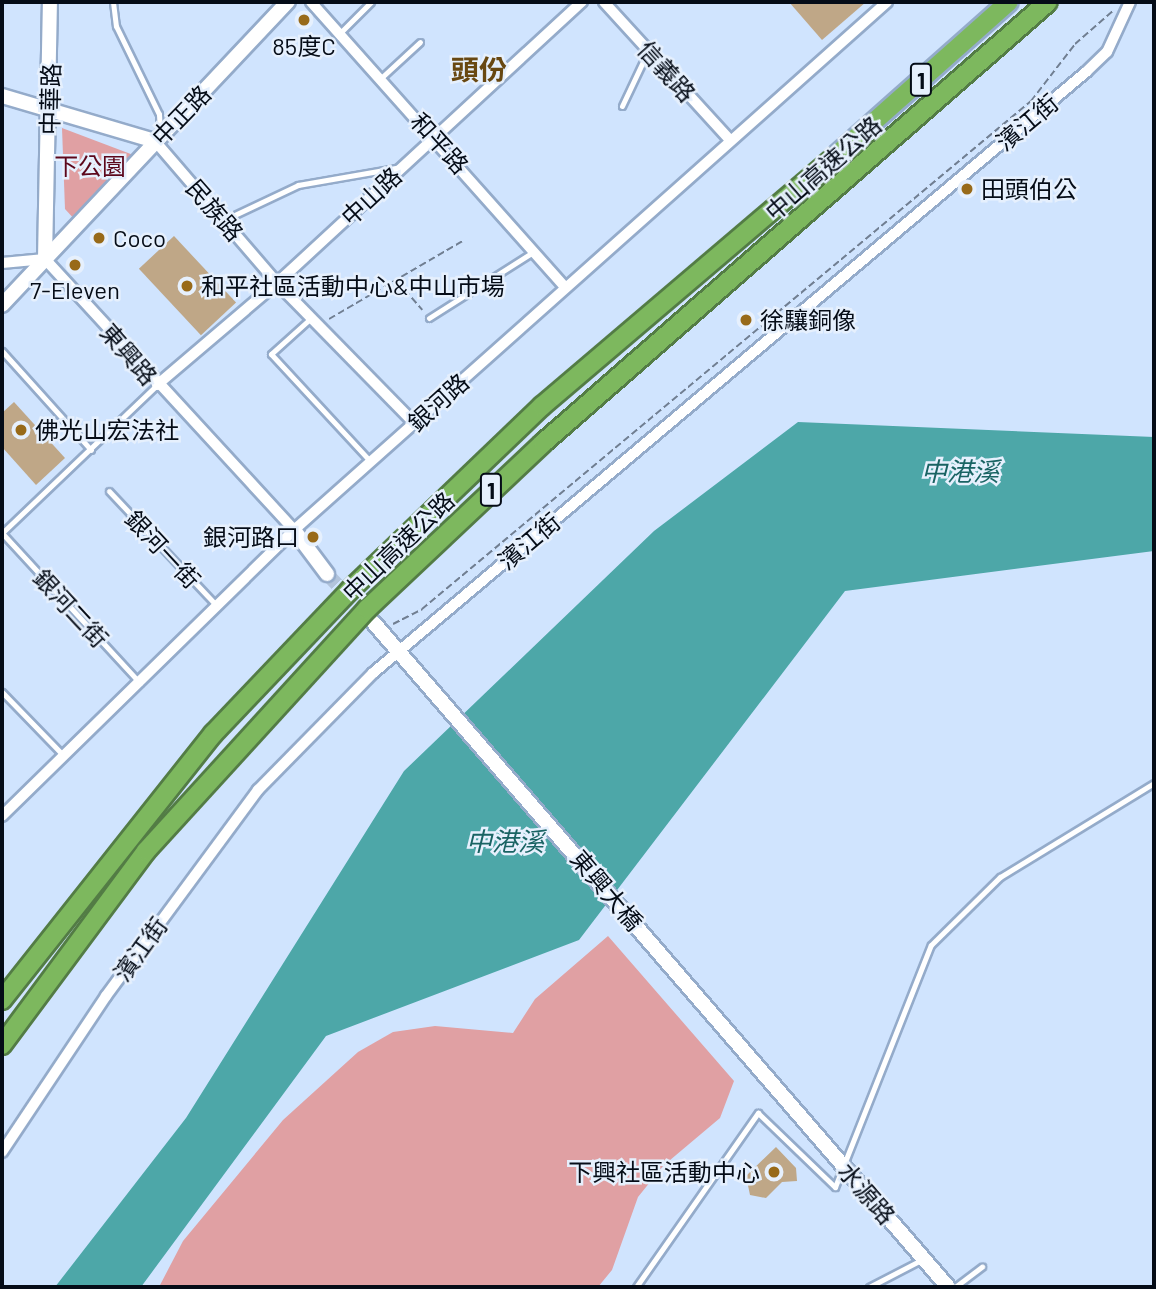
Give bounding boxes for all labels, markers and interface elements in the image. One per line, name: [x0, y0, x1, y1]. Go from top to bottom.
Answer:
marker: 85度C: [296, 12, 312, 28]
place label: 85度C: [272, 32, 336, 60]
street label: 信義路: [632, 35, 702, 107]
district label: 頭份: [451, 52, 507, 86]
road number: 1: [909, 60, 933, 100]
street label: 中華路: [35, 63, 65, 135]
street label: 中正路: [146, 79, 216, 151]
street label: 濱江街: [990, 88, 1064, 156]
street label: 和平路: [405, 107, 475, 179]
street label: 中山高速公路: [759, 110, 887, 226]
park label: 下公園: [54, 152, 126, 180]
street label: 中山路: [335, 161, 407, 231]
street label: 民族路: [181, 173, 249, 247]
place label: 田頭伯公: [981, 175, 1077, 203]
marker: 田頭伯公: [959, 181, 975, 197]
place label: Coco: [113, 224, 166, 252]
marker: Coco: [91, 230, 107, 246]
marker: 7-Eleven: [67, 257, 83, 273]
place label: 和平社區活動中心&中山市場: [201, 272, 505, 300]
place label: 7-Eleven: [30, 276, 120, 304]
marker: 和平社區活動中心&中山市場: [179, 278, 195, 294]
place label: 徐驤銅像: [760, 306, 856, 334]
marker: 徐驤銅像: [738, 312, 754, 328]
street label: 東興路: [95, 317, 163, 391]
street label: 銀河路: [402, 367, 474, 437]
place label: 佛光山宏法社: [35, 416, 179, 444]
marker: 佛光山宏法社: [13, 422, 29, 438]
water label: 中港溪: [921, 455, 999, 487]
road number: 1: [479, 470, 503, 510]
street label: 中山高速公路: [336, 486, 460, 606]
street label: 銀河一街: [120, 504, 206, 594]
street label: 濱江街: [492, 507, 566, 575]
place label: 銀河路口: [203, 523, 299, 551]
marker: 銀河路口: [305, 529, 321, 545]
street label: 銀河二街: [28, 563, 114, 653]
water label: 中港溪: [466, 825, 544, 857]
street label: 東興大橋: [565, 844, 649, 936]
street label: 濱江街: [107, 911, 173, 987]
street label: 水源路: [833, 1156, 901, 1230]
place label: 下興社區活動中心: [568, 1158, 760, 1186]
marker: 下興社區活動中心: [766, 1164, 782, 1180]

